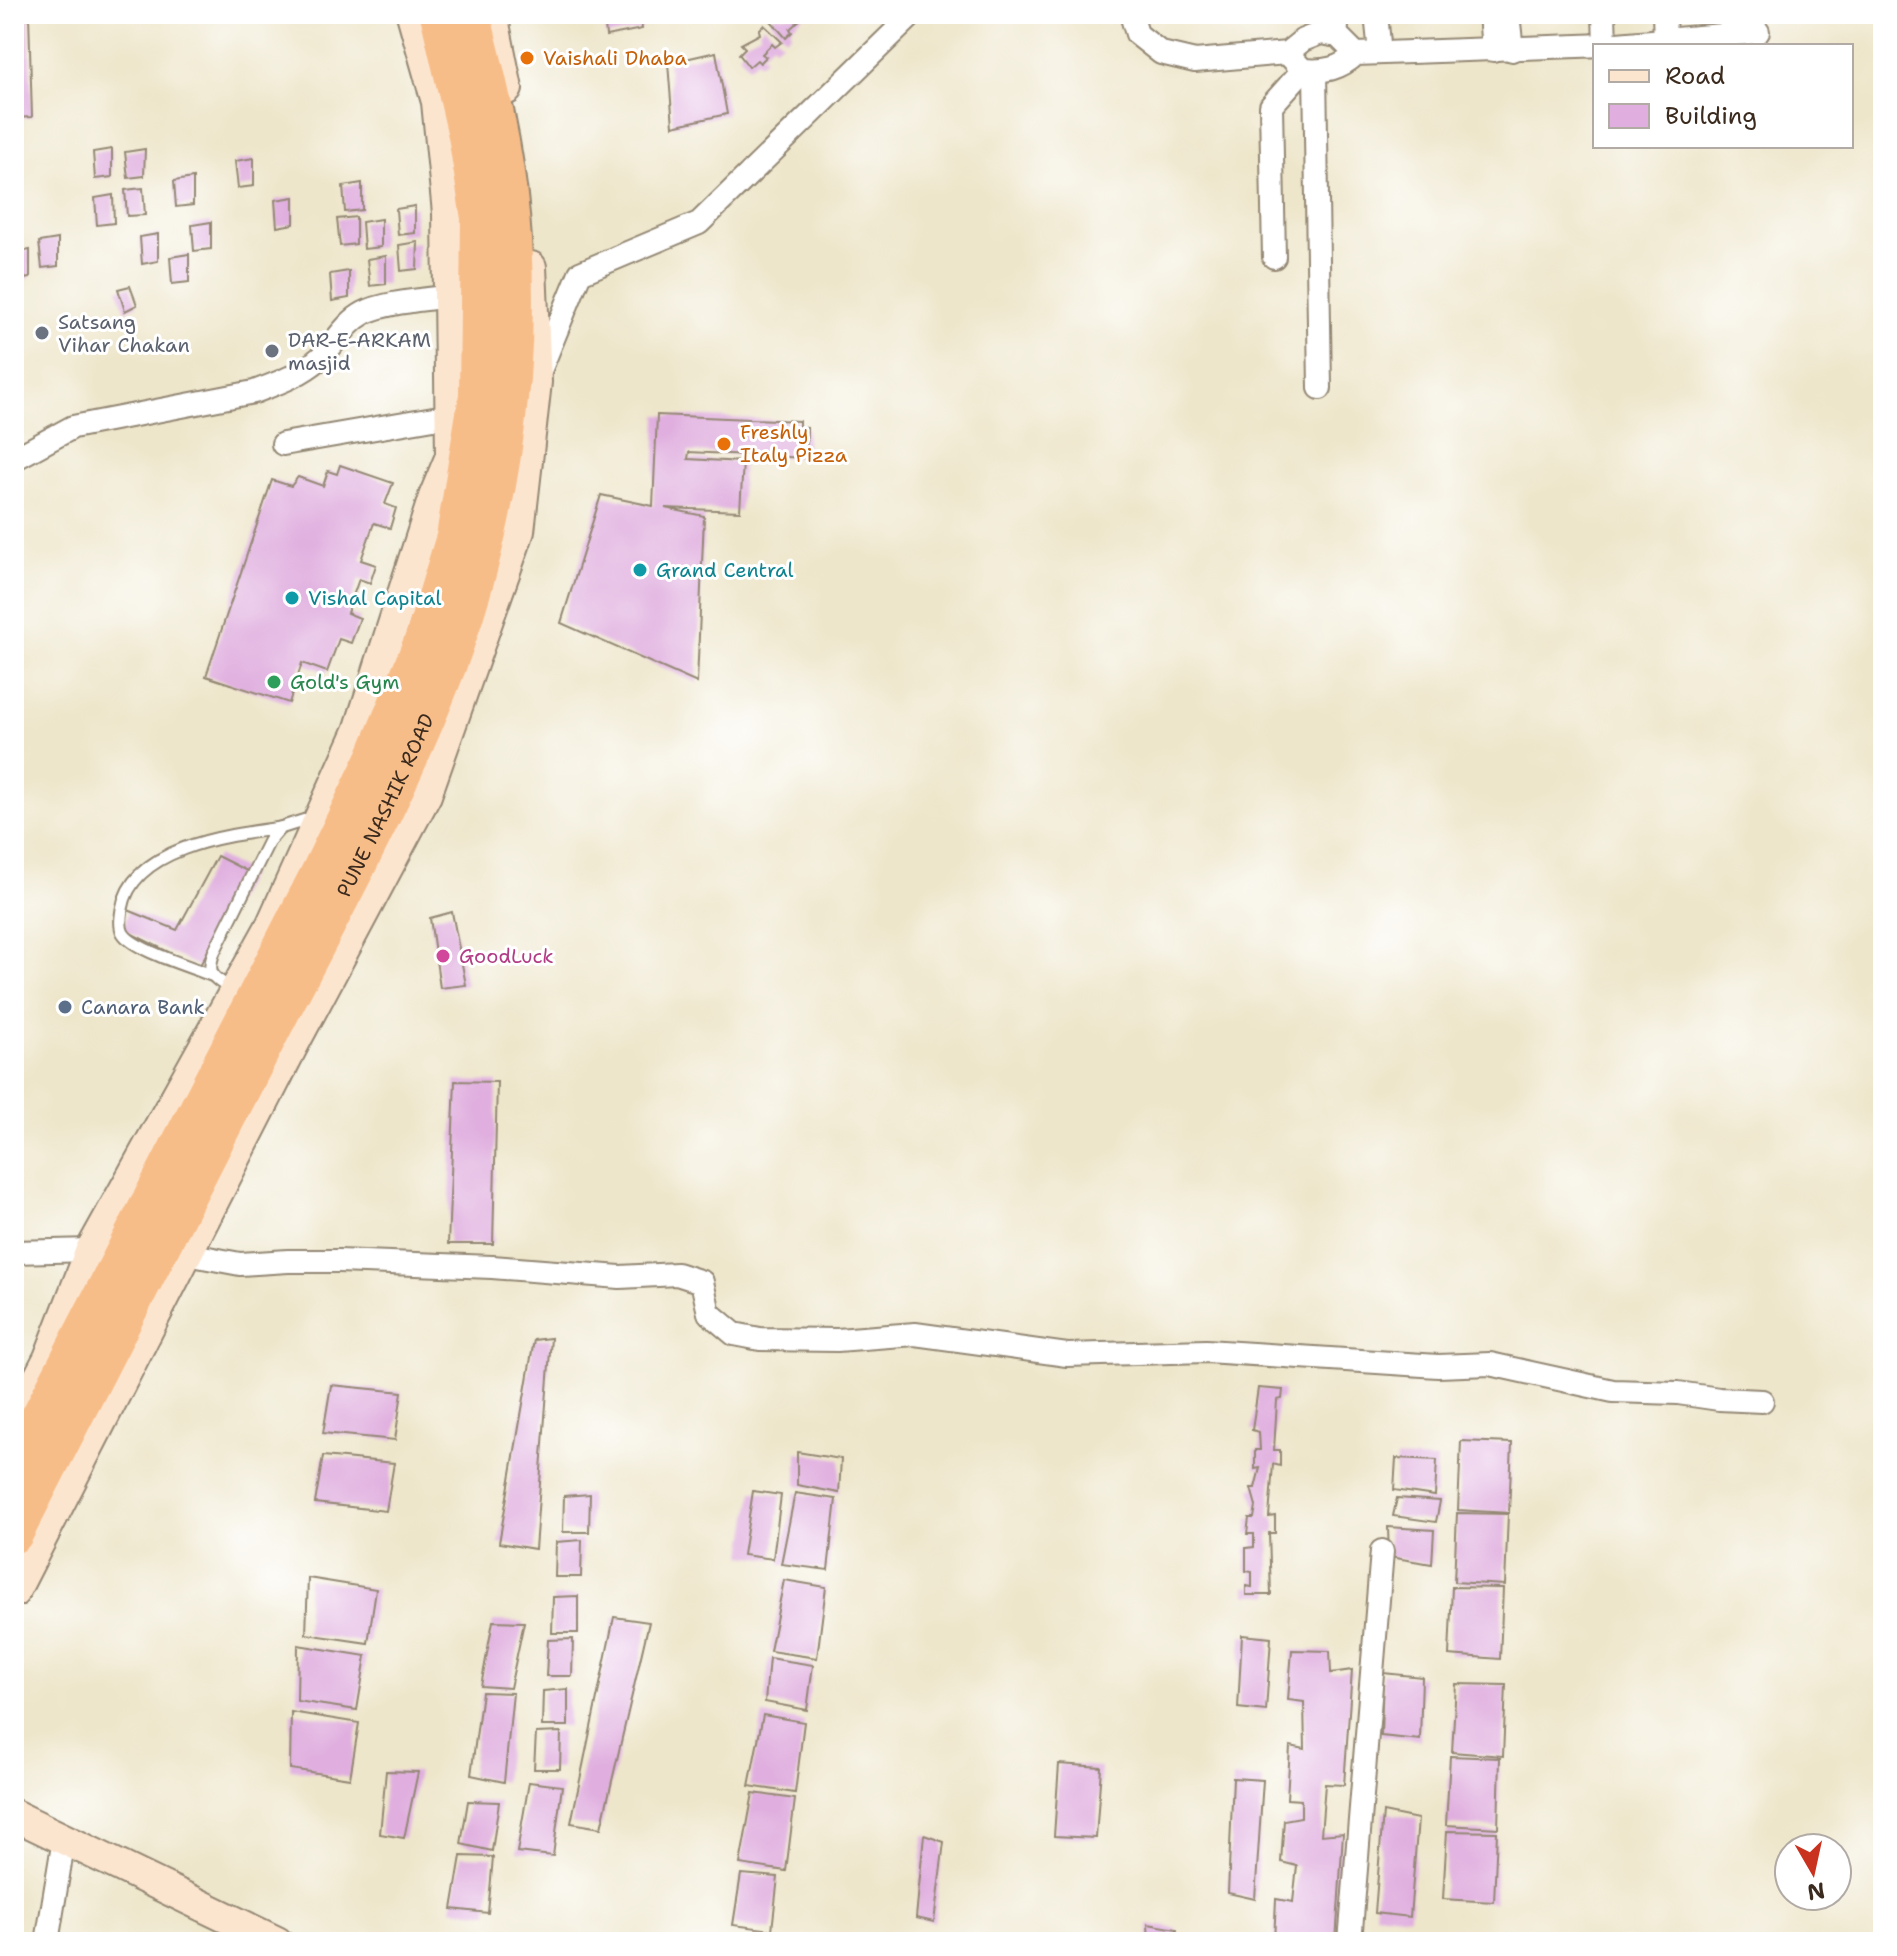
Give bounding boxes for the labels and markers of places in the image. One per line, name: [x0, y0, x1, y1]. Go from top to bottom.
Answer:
place label: Vaishali Dhaba: [543, 45, 687, 71]
marker: Vaishali Dhaba: [518, 49, 536, 67]
place label: Satsang Vihar Chakan: [58, 309, 190, 358]
marker: Satsang Vihar Chakan: [33, 324, 51, 342]
place label: DAR-E-ARKAM masjid: [288, 327, 431, 376]
marker: DAR-E-ARKAM masjid: [263, 342, 281, 360]
place label: Freshly Italy Pizza: [740, 419, 848, 468]
marker: Freshly Italy Pizza: [715, 435, 733, 453]
place label: Grand Central: [656, 557, 793, 583]
marker: Grand Central: [631, 561, 649, 579]
place label: Vishal Capital: [308, 585, 442, 611]
marker: Vishal Capital: [283, 589, 301, 607]
place label: Gold's Gym: [290, 669, 399, 695]
marker: Gold's Gym: [265, 673, 283, 691]
place label: GoodLuck: [459, 943, 554, 969]
marker: GoodLuck: [434, 947, 452, 965]
place label: Canara Bank: [81, 994, 205, 1020]
marker: Canara Bank: [56, 998, 74, 1016]

